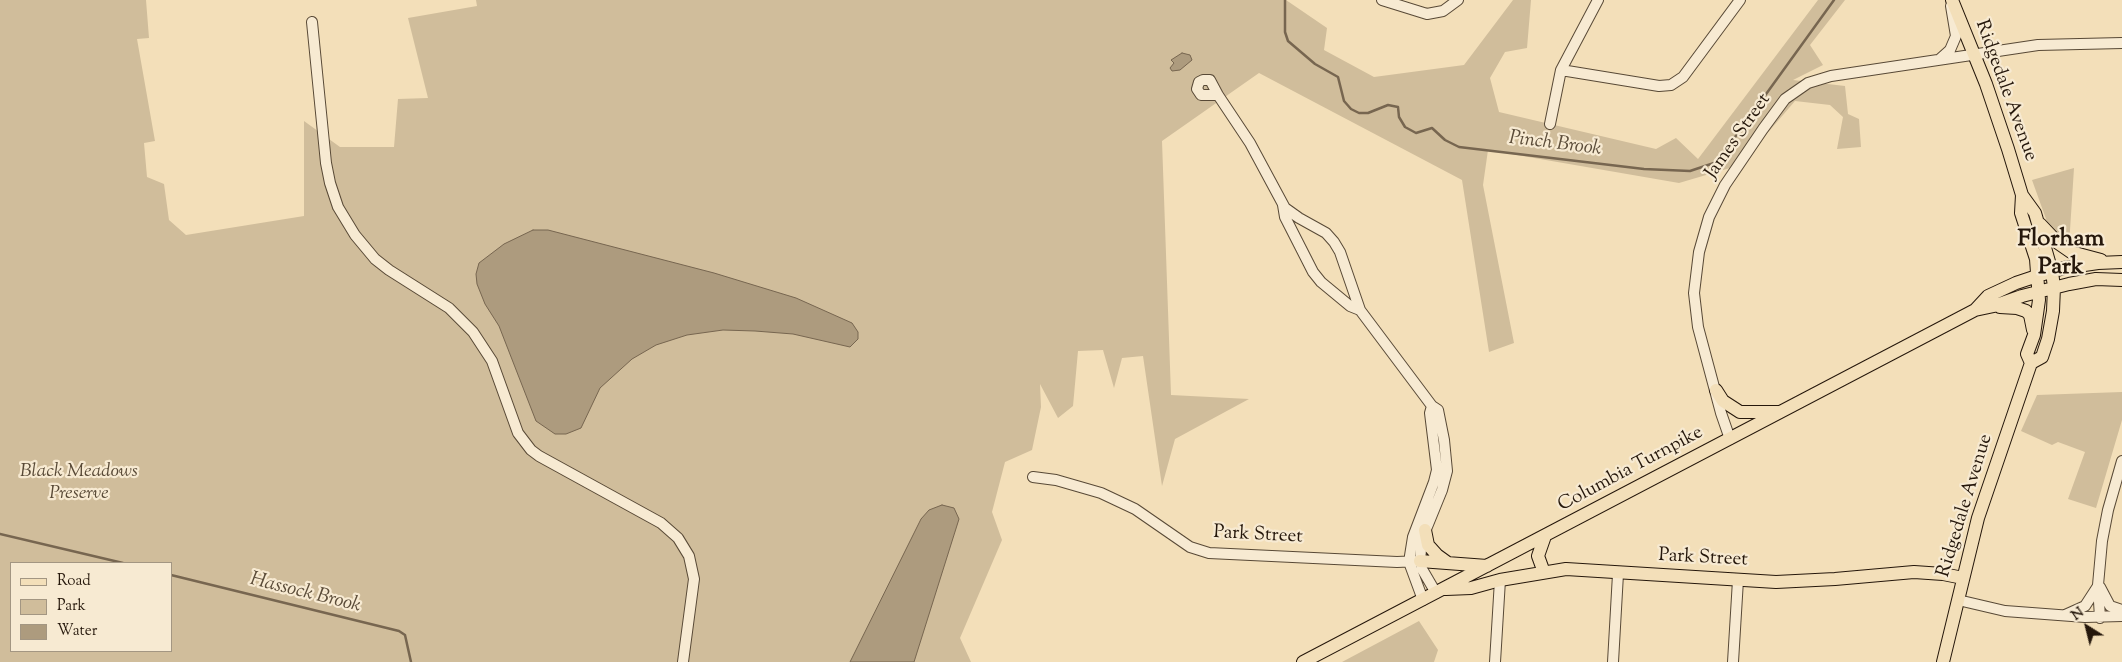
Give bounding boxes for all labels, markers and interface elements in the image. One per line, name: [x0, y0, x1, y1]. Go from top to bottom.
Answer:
street label: Ridgedale Avenue: [1969, 17, 2041, 165]
street label: James Street: [1701, 90, 1777, 184]
water label: Pinch Brook: [1507, 127, 1603, 163]
district label: Florham Park: [2018, 227, 2104, 283]
street label: Columbia Turnpike: [1555, 422, 1707, 518]
street label: Ridgedale Avenue: [1933, 432, 1999, 580]
park label: Black Meadows Preserve: [20, 462, 138, 506]
street label: Park Street: [1213, 522, 1303, 550]
street label: Park Street: [1658, 545, 1748, 573]
legend: [10, 562, 172, 652]
water label: Hassock Brook: [247, 569, 363, 619]
text: Road: [57, 571, 91, 592]
text: Park: [57, 596, 86, 617]
north arrow: [2062, 602, 2112, 652]
text: N: [2068, 603, 2089, 626]
text: Water: [57, 621, 97, 642]

